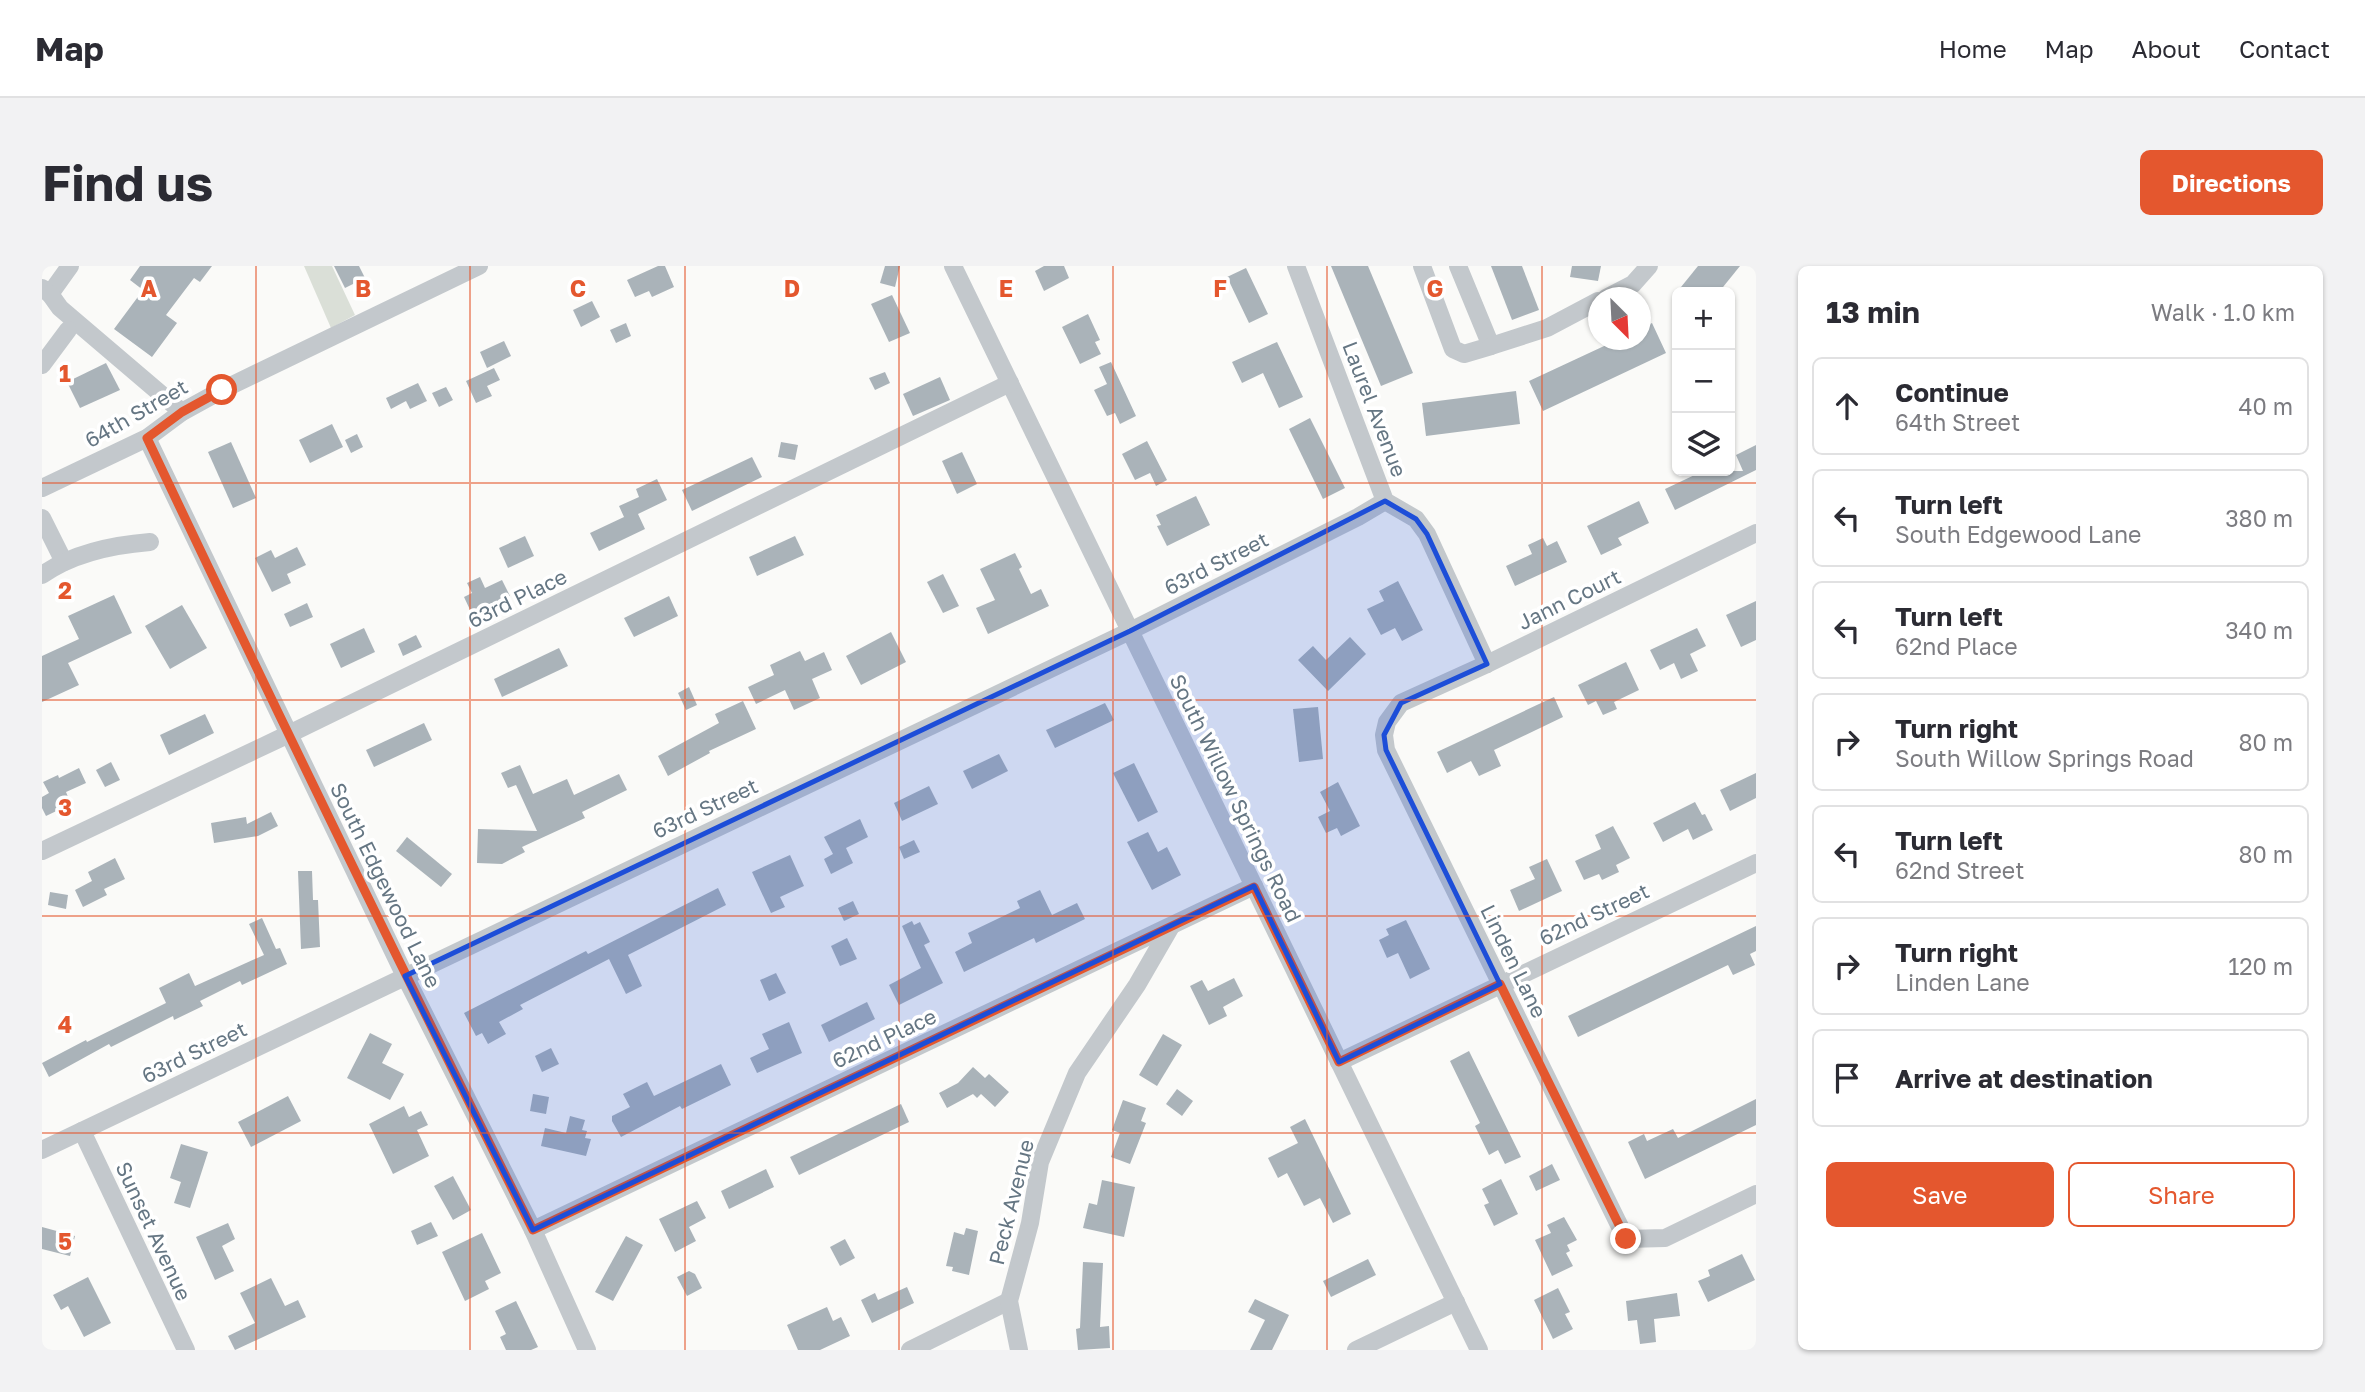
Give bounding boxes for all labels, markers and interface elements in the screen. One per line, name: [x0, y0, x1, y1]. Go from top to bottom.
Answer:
text: Map: [35, 29, 104, 68]
text: Home: [1939, 34, 2007, 63]
text: Map: [2045, 34, 2094, 63]
text: About: [2132, 34, 2201, 63]
text: Contact: [2239, 34, 2330, 63]
button: Directions: [2140, 150, 2323, 215]
text: Find us: [42, 153, 213, 212]
text: A: [141, 274, 158, 302]
text: B: [355, 274, 371, 302]
text: C: [570, 274, 586, 302]
text: D: [784, 274, 800, 302]
text: E: [999, 274, 1013, 302]
text: F: [1213, 274, 1227, 302]
text: G: [1427, 274, 1443, 302]
north arrow: [1588, 287, 1651, 350]
map controls: [1672, 287, 1735, 476]
button: +: [1672, 287, 1735, 350]
text: 13 min: [1826, 294, 1920, 330]
text: Walk · 1.0 km: [2151, 298, 2295, 326]
street label: Laurel Avenue: [1337, 338, 1413, 480]
button: −: [1672, 350, 1735, 413]
text: 1: [59, 359, 71, 387]
street label: 64th Street: [80, 373, 192, 453]
route start: [206, 374, 237, 405]
text: Continue: [1895, 377, 2009, 408]
icon: ahead: [1828, 387, 1866, 425]
text: 40 m: [2239, 392, 2293, 420]
text: 64th Street: [1895, 408, 2020, 436]
button: layers: [1672, 413, 1735, 476]
text: Turn left: [1895, 489, 2003, 520]
icon: left: [1828, 499, 1866, 537]
text: 380 m: [2225, 504, 2293, 532]
text: South Edgewood Lane: [1895, 520, 2141, 548]
street label: 63rd Street: [1160, 526, 1272, 600]
street label: 63rd Place: [463, 563, 571, 633]
street label: Jann Court: [1513, 563, 1625, 635]
text: 2: [58, 576, 72, 604]
text: Turn left: [1895, 601, 2003, 632]
icon: left: [1828, 611, 1866, 649]
text: 340 m: [2225, 616, 2293, 644]
text: 62nd Place: [1895, 632, 2018, 660]
street label: South Willow Springs Road: [1165, 670, 1307, 926]
text: Turn right: [1895, 713, 2018, 744]
icon: right: [1828, 723, 1866, 761]
text: 80 m: [2239, 728, 2293, 756]
text: South Willow Springs Road: [1895, 744, 2194, 772]
street label: 63rd Street: [648, 772, 762, 844]
street label: South Edgewood Lane: [325, 778, 447, 992]
text: 3: [58, 793, 72, 821]
text: Turn left: [1895, 825, 2003, 856]
icon: left: [1828, 835, 1866, 873]
text: 80 m: [2239, 840, 2293, 868]
text: 62nd Street: [1895, 856, 2024, 884]
street label: 62nd Street: [1535, 877, 1653, 951]
street label: Linden Lane: [1475, 900, 1553, 1022]
text: Turn right: [1895, 937, 2018, 968]
icon: right: [1828, 947, 1866, 985]
text: 120 m: [2228, 952, 2293, 980]
text: Linden Lane: [1895, 968, 2030, 996]
street label: 62nd Place: [828, 1003, 940, 1073]
text: 4: [58, 1010, 72, 1038]
street label: 63rd Street: [137, 1015, 251, 1089]
icon: arrive: [1828, 1059, 1866, 1097]
text: Arrive at destination: [1895, 1063, 2153, 1094]
street label: Peck Avenue: [983, 1137, 1039, 1267]
street label: Sunset Avenue: [110, 1157, 198, 1305]
button: Save: [1826, 1162, 2054, 1227]
button: Share: [2068, 1162, 2295, 1227]
route end: [1610, 1223, 1641, 1254]
text: 5: [58, 1227, 72, 1255]

